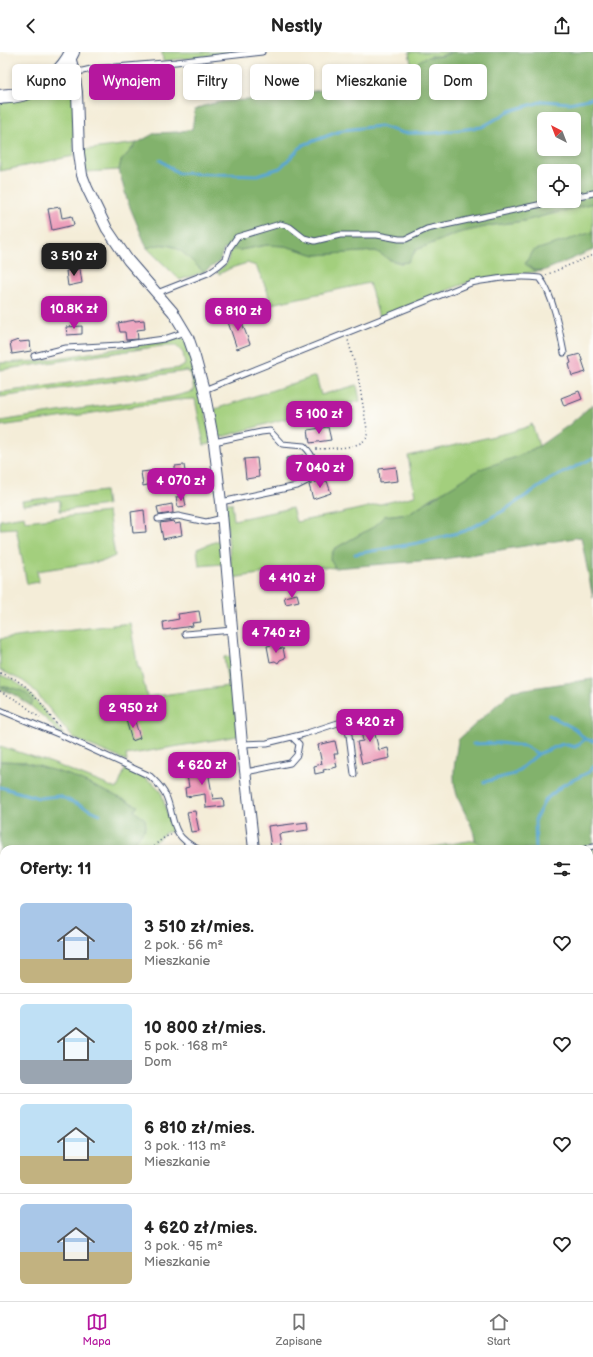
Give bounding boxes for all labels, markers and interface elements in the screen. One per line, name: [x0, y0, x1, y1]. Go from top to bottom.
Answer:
icon: back: [20, 15, 42, 37]
icon: share: [551, 15, 573, 37]
text: Nestly: [271, 16, 322, 37]
chip: Kupno: [12, 64, 81, 100]
chip: Wynajem: [89, 64, 175, 100]
chip: Filtry: [183, 64, 242, 100]
chip: Nowe: [250, 64, 314, 100]
chip: Mieszkanie: [322, 64, 421, 100]
chip: Dom: [429, 64, 487, 100]
north arrow: [537, 112, 581, 156]
map controls: [537, 112, 581, 208]
button: locate: [537, 164, 581, 208]
pin: 3 510 zł: [33, 243, 115, 277]
text: 3 510 zł: [50, 248, 98, 264]
pin: 10.8K zł: [33, 296, 115, 330]
pin: 6 810 zł: [197, 298, 279, 332]
text: 10.8K zł: [50, 301, 98, 317]
text: 6 810 zł: [214, 303, 262, 319]
pin: 5 100 zł: [278, 401, 360, 435]
text: 5 100 zł: [295, 406, 343, 422]
pin: 7 040 zł: [279, 455, 361, 489]
text: 7 040 zł: [295, 460, 345, 476]
pin: 4 070 zł: [140, 468, 222, 502]
text: 4 070 zł: [156, 473, 206, 489]
pin: 4 410 zł: [251, 565, 333, 599]
text: 4 410 zł: [268, 570, 316, 586]
pin: 4 740 zł: [235, 620, 317, 654]
text: 4 740 zł: [252, 625, 301, 641]
pin: 2 950 zł: [92, 695, 174, 729]
text: 2 950 zł: [108, 700, 158, 716]
pin: 3 420 zł: [329, 709, 411, 743]
text: 3 420 zł: [345, 714, 395, 730]
pin: 4 620 zł: [161, 752, 243, 786]
text: 4 620 zł: [177, 757, 227, 773]
icon: filters: [551, 858, 573, 880]
text: Oferty: 11: [20, 859, 92, 879]
text: 3 510 zł/mies.: [144, 917, 254, 937]
icon: home: [52, 919, 100, 967]
icon: heart: [551, 932, 573, 954]
text: 2 pok. · 56 m²: [144, 937, 223, 953]
text: Mieszkanie: [144, 953, 210, 969]
text: 10 800 zł/mies.: [144, 1018, 266, 1038]
icon: home: [52, 1020, 100, 1068]
icon: heart: [551, 1033, 573, 1055]
text: 5 pok. · 168 m²: [144, 1038, 228, 1054]
text: Dom: [144, 1054, 171, 1070]
text: 6 810 zł/mies.: [144, 1118, 255, 1138]
icon: home: [52, 1120, 100, 1168]
icon: heart: [551, 1133, 573, 1155]
text: 3 pok. · 113 m²: [144, 1138, 226, 1154]
text: Mieszkanie: [144, 1154, 210, 1170]
text: 4 620 zł/mies.: [144, 1218, 257, 1238]
icon: home: [52, 1220, 100, 1268]
icon: heart: [551, 1233, 573, 1255]
text: 3 pok. · 95 m²: [144, 1238, 223, 1254]
text: Mieszkanie: [144, 1254, 210, 1270]
tab: Mapa: [82, 1311, 111, 1348]
tab: Zapisane: [276, 1311, 322, 1348]
tab: Start: [487, 1311, 510, 1348]

